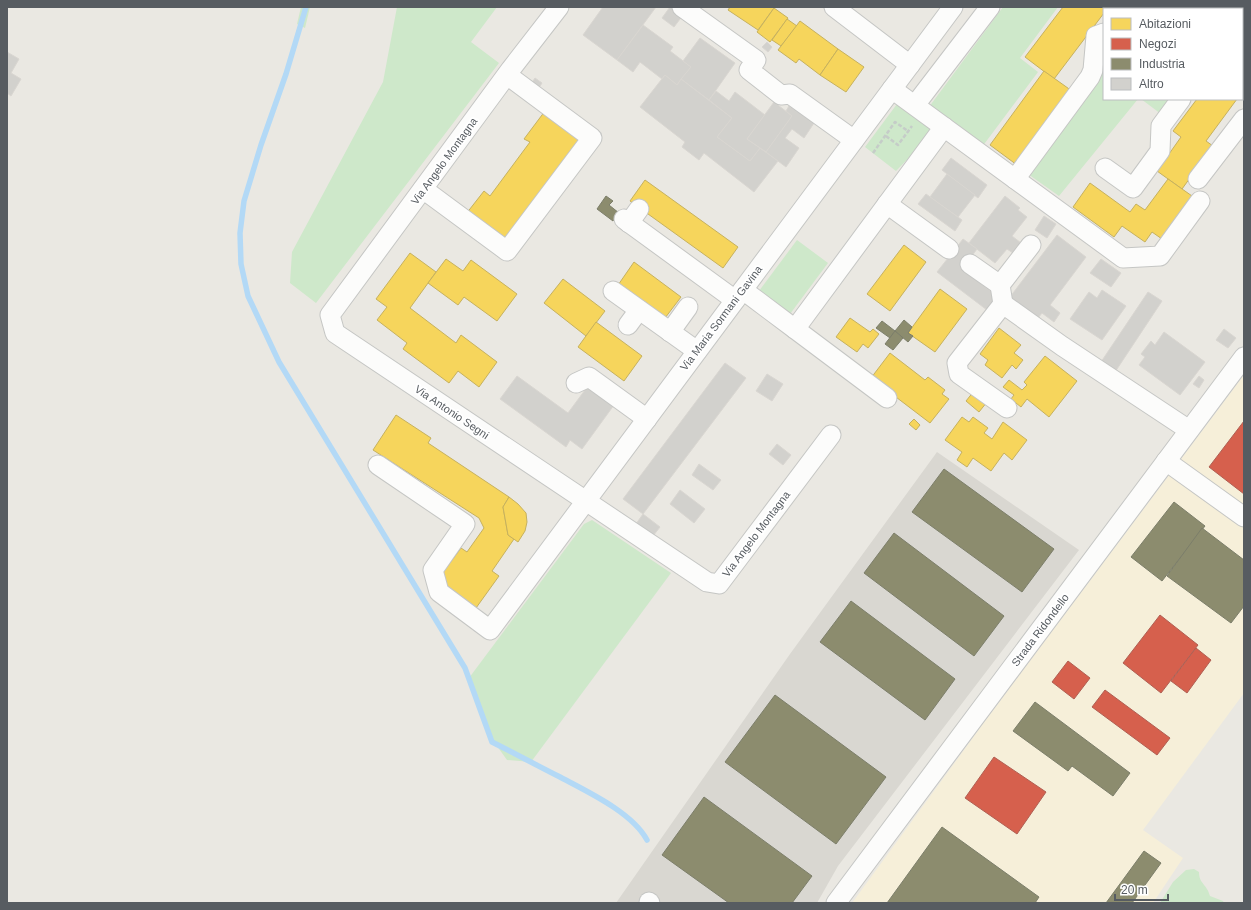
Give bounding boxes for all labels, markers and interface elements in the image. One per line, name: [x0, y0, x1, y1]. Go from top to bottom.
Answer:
legend: [1103, 8, 1243, 100]
text: Abitazioni: [1139, 17, 1191, 31]
text: Negozi: [1139, 37, 1176, 51]
text: Industria: [1139, 57, 1185, 71]
text: Altro: [1139, 77, 1164, 91]
street label: Via Angelo Montagna: [408, 115, 480, 207]
street label: Via Maria Sormani Gavina: [678, 262, 765, 373]
street label: Via Antonio Segni: [413, 383, 491, 441]
street label: Via Angelo Montagna: [720, 488, 793, 579]
street label: Strada Ridondello: [1009, 591, 1071, 669]
scale bar: [1115, 876, 1168, 902]
text: 20 m: [1121, 883, 1148, 897]

